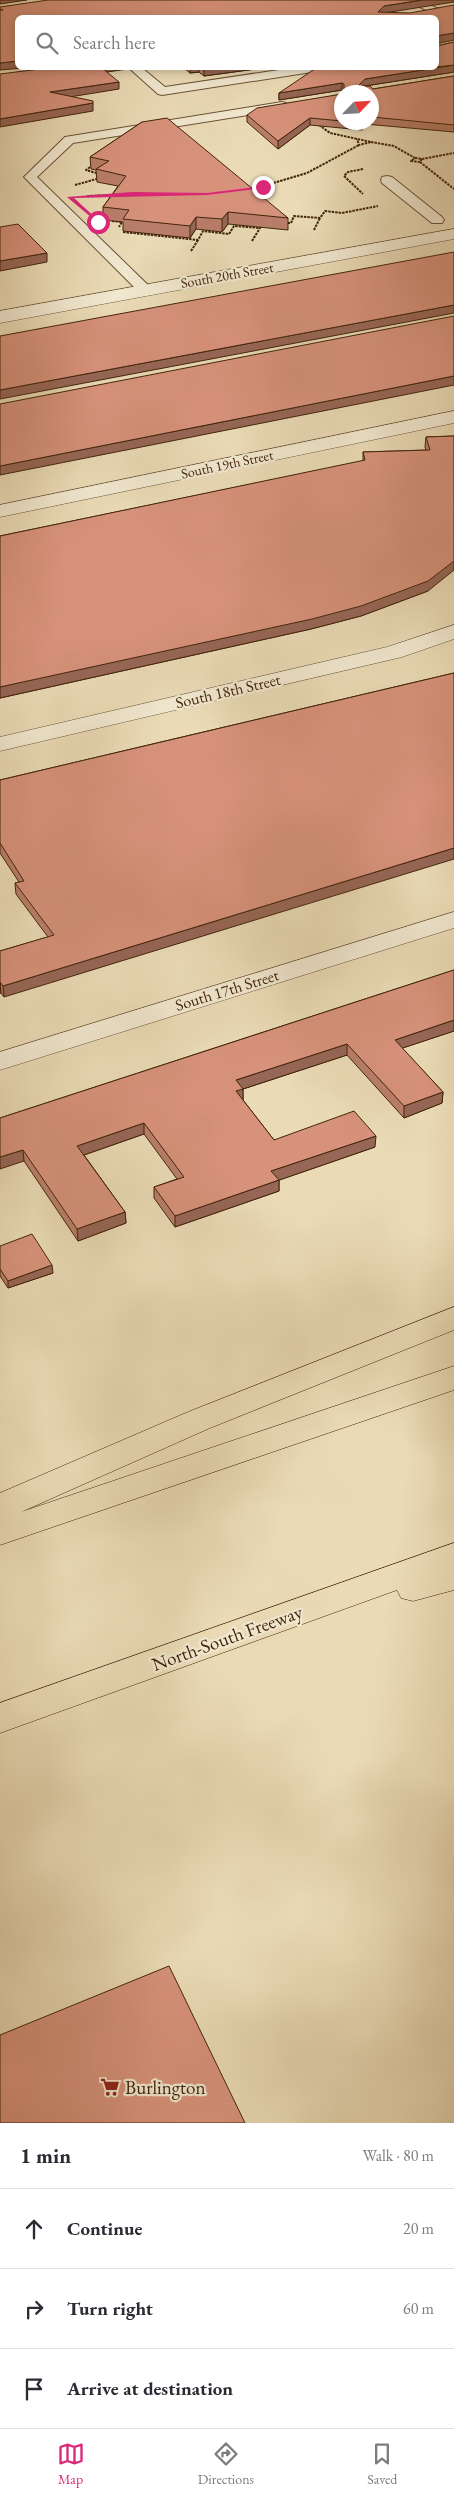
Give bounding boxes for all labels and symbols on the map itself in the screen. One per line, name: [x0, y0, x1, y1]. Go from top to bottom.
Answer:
north arrow: [334, 85, 379, 130]
route end: [252, 176, 275, 199]
route start: [87, 211, 110, 234]
street label: South 20th Street: [179, 258, 275, 292]
street label: South 19th Street: [179, 445, 275, 483]
street label: South 18th Street: [173, 669, 283, 713]
street label: South 17th Street: [173, 964, 281, 1016]
street label: North-South Freeway: [148, 1599, 306, 1677]
place label: Burlington: [125, 2075, 205, 2100]
supermarket icon: Burlington: [99, 2076, 121, 2098]

